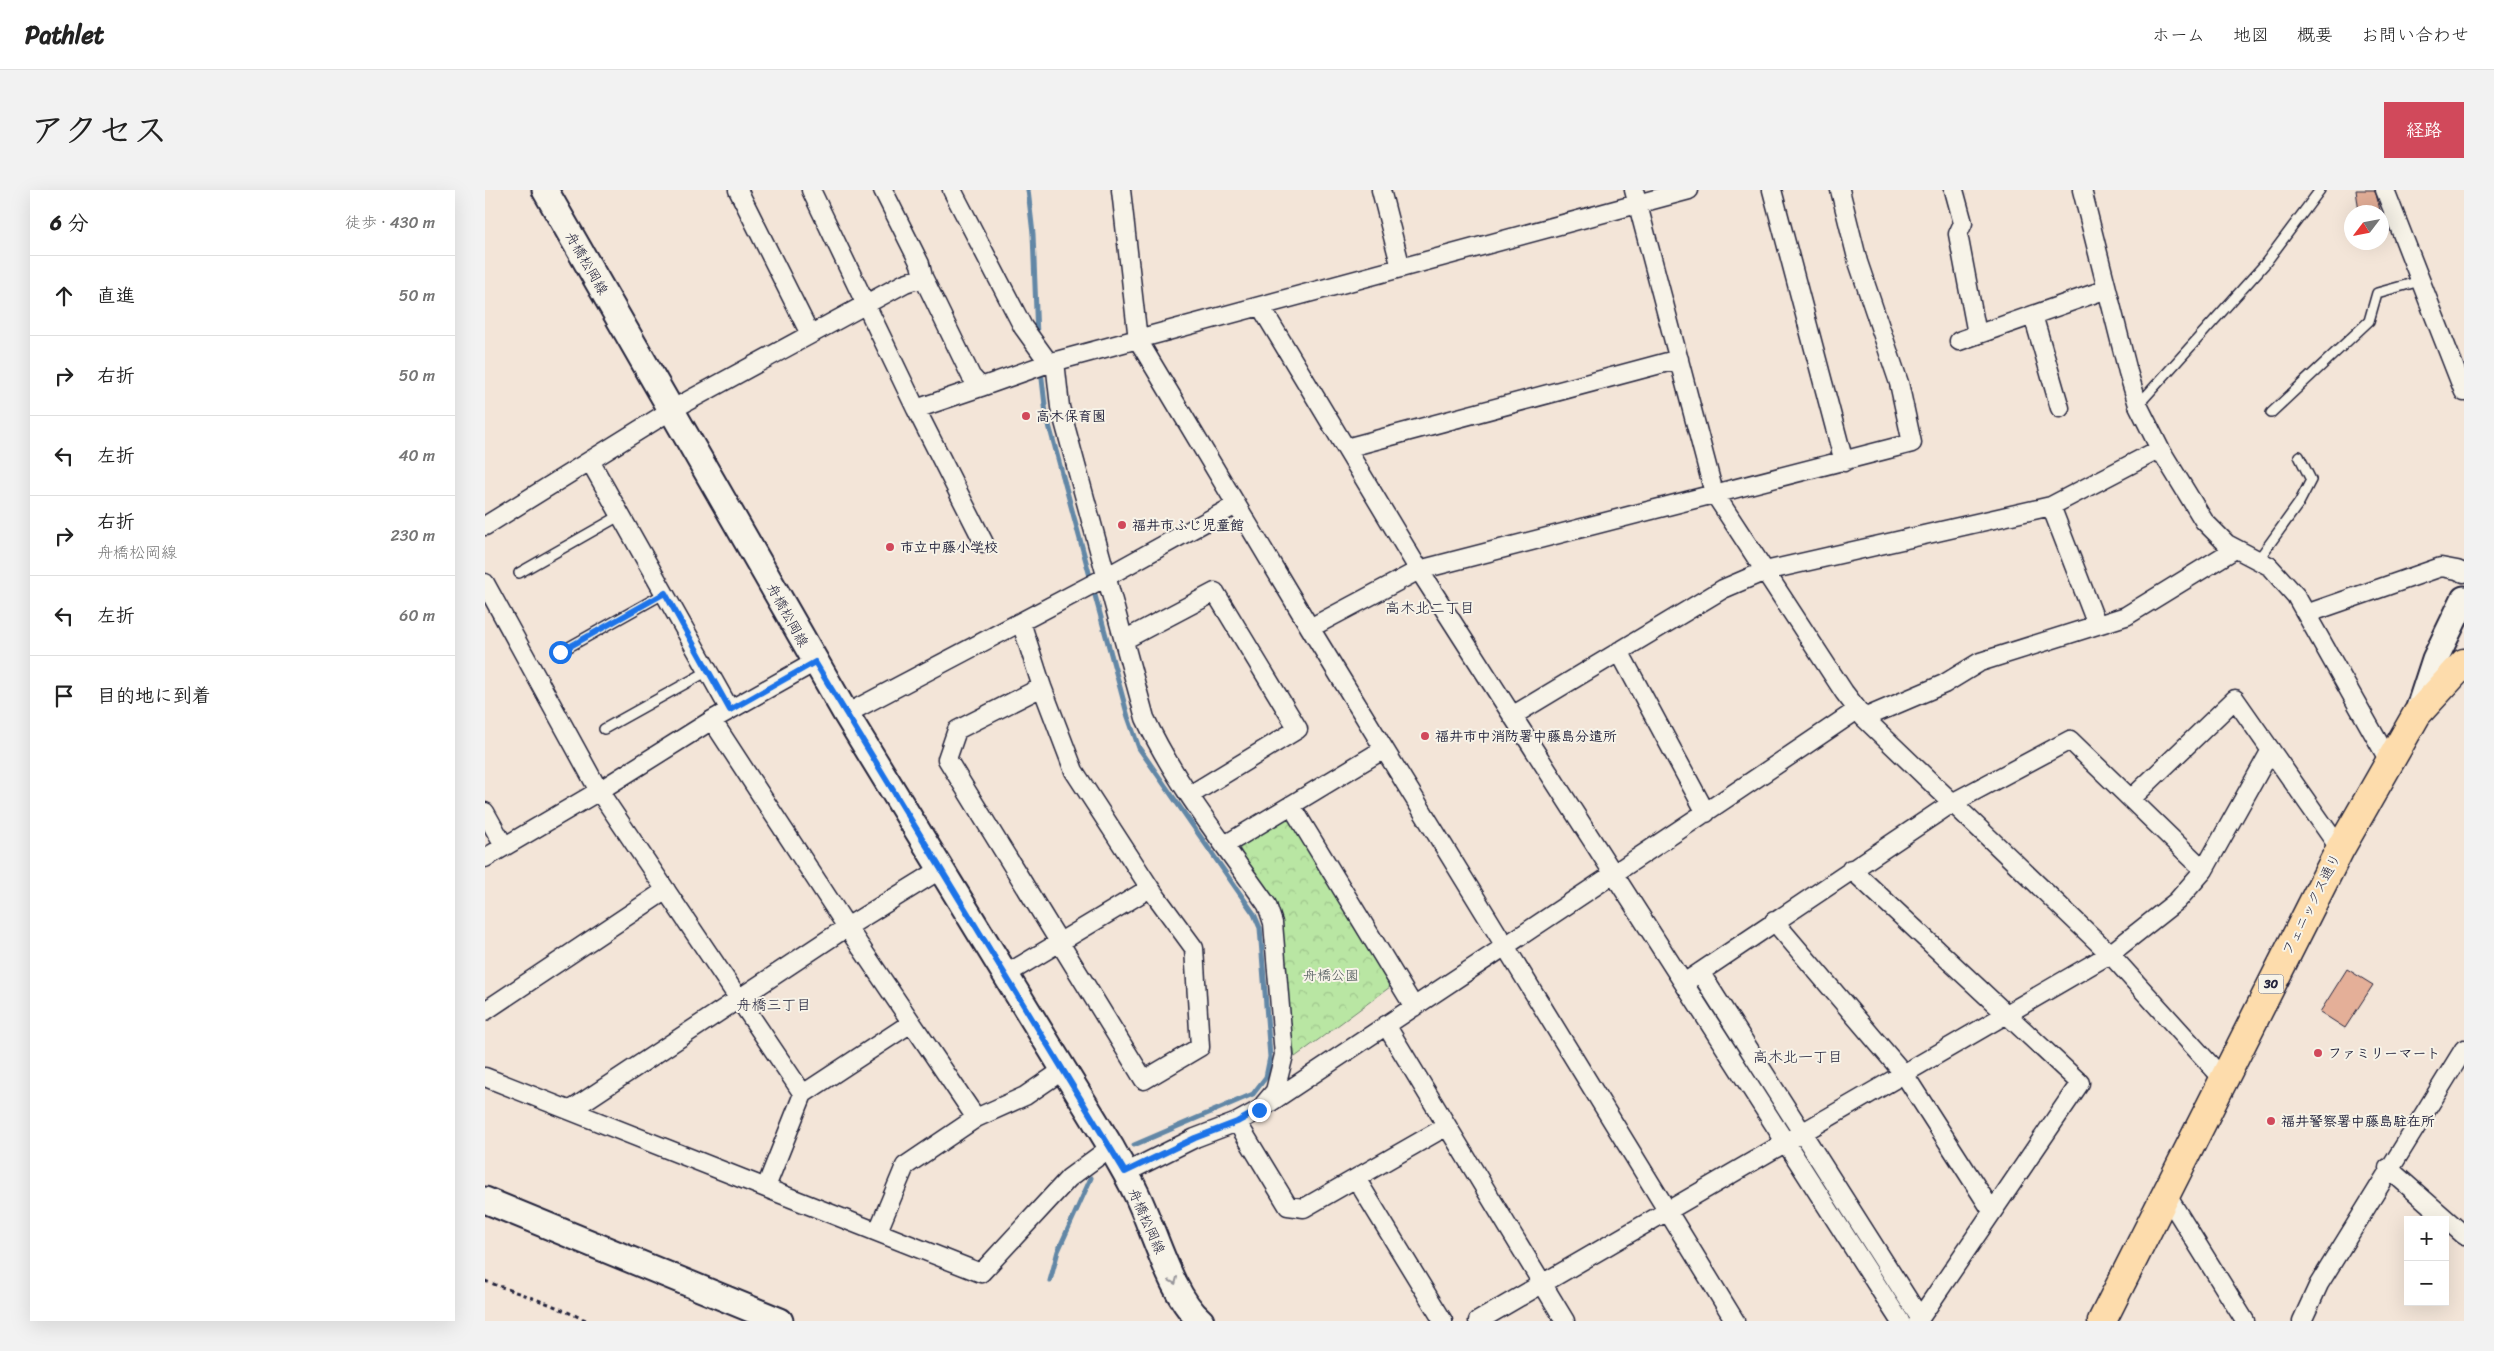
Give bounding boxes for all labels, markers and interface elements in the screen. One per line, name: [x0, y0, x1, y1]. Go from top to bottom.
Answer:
text: Pathlet: [25, 14, 104, 56]
text: ホーム: [2152, 19, 2205, 51]
text: 地図: [2233, 19, 2269, 51]
text: 概要: [2297, 19, 2333, 51]
text: お問い合わせ: [2361, 19, 2469, 51]
text: アクセス: [30, 99, 168, 161]
button: 経路: [2384, 102, 2464, 158]
text: 6 分: [50, 204, 88, 242]
north arrow: [2344, 205, 2389, 250]
text: 徒歩 · 430 m: [345, 208, 435, 237]
street label: 舟橋松岡線: [558, 227, 615, 300]
text: 直進: [97, 279, 135, 312]
text: 50 m: [399, 281, 435, 310]
icon: ahead: [50, 282, 78, 310]
text: 右折: [97, 359, 135, 392]
text: 50 m: [399, 361, 435, 390]
icon: right: [50, 362, 78, 390]
place label: 高木保育園: [1036, 404, 1106, 429]
marker: 高木保育園: [1020, 410, 1032, 422]
text: 左折: [97, 439, 135, 472]
text: 40 m: [398, 441, 435, 470]
icon: left: [50, 442, 78, 470]
text: 右折: [97, 505, 135, 538]
place label: 福井市ふじ児童館: [1132, 513, 1244, 538]
marker: 福井市ふじ児童館: [1116, 519, 1128, 531]
text: 230 m: [390, 521, 435, 550]
icon: right: [50, 522, 78, 550]
place label: 市立中藤小学校: [900, 535, 998, 560]
text: 舟橋松岡線: [97, 538, 177, 567]
marker: 市立中藤小学校: [884, 541, 896, 553]
street label: 舟橋松岡線: [760, 579, 815, 652]
district label: 高木北二丁目: [1385, 595, 1475, 621]
text: 左折: [97, 599, 135, 632]
text: 60 m: [399, 601, 435, 630]
icon: left: [50, 602, 78, 630]
route start: [549, 641, 572, 664]
text: 目的地に到着: [97, 679, 211, 712]
icon: arrive: [50, 682, 78, 710]
place label: 福井市中消防署中藤島分遣所: [1435, 724, 1617, 749]
marker: 福井市中消防署中藤島分遣所: [1419, 730, 1431, 742]
street label: フェニックス通り: [2275, 849, 2348, 960]
park label: 舟橋公園: [1303, 963, 1359, 988]
road number: 30: [2259, 974, 2283, 994]
district label: 舟橋三丁目: [736, 992, 812, 1018]
place label: ファミリーマート: [2328, 1041, 2441, 1066]
district label: 高木北一丁目: [1753, 1044, 1843, 1070]
marker: ファミリーマート: [2312, 1047, 2324, 1059]
route end: [1248, 1099, 1271, 1122]
place label: 福井警察署中藤島駐在所: [2281, 1109, 2435, 1134]
marker: 福井警察署中藤島駐在所: [2265, 1115, 2277, 1127]
street label: 舟橋松岡線: [1121, 1184, 1172, 1258]
map controls: [2404, 1216, 2449, 1306]
button: +: [2404, 1216, 2449, 1261]
button: −: [2404, 1261, 2449, 1306]
one-way arrow: [1167, 1276, 1178, 1285]

